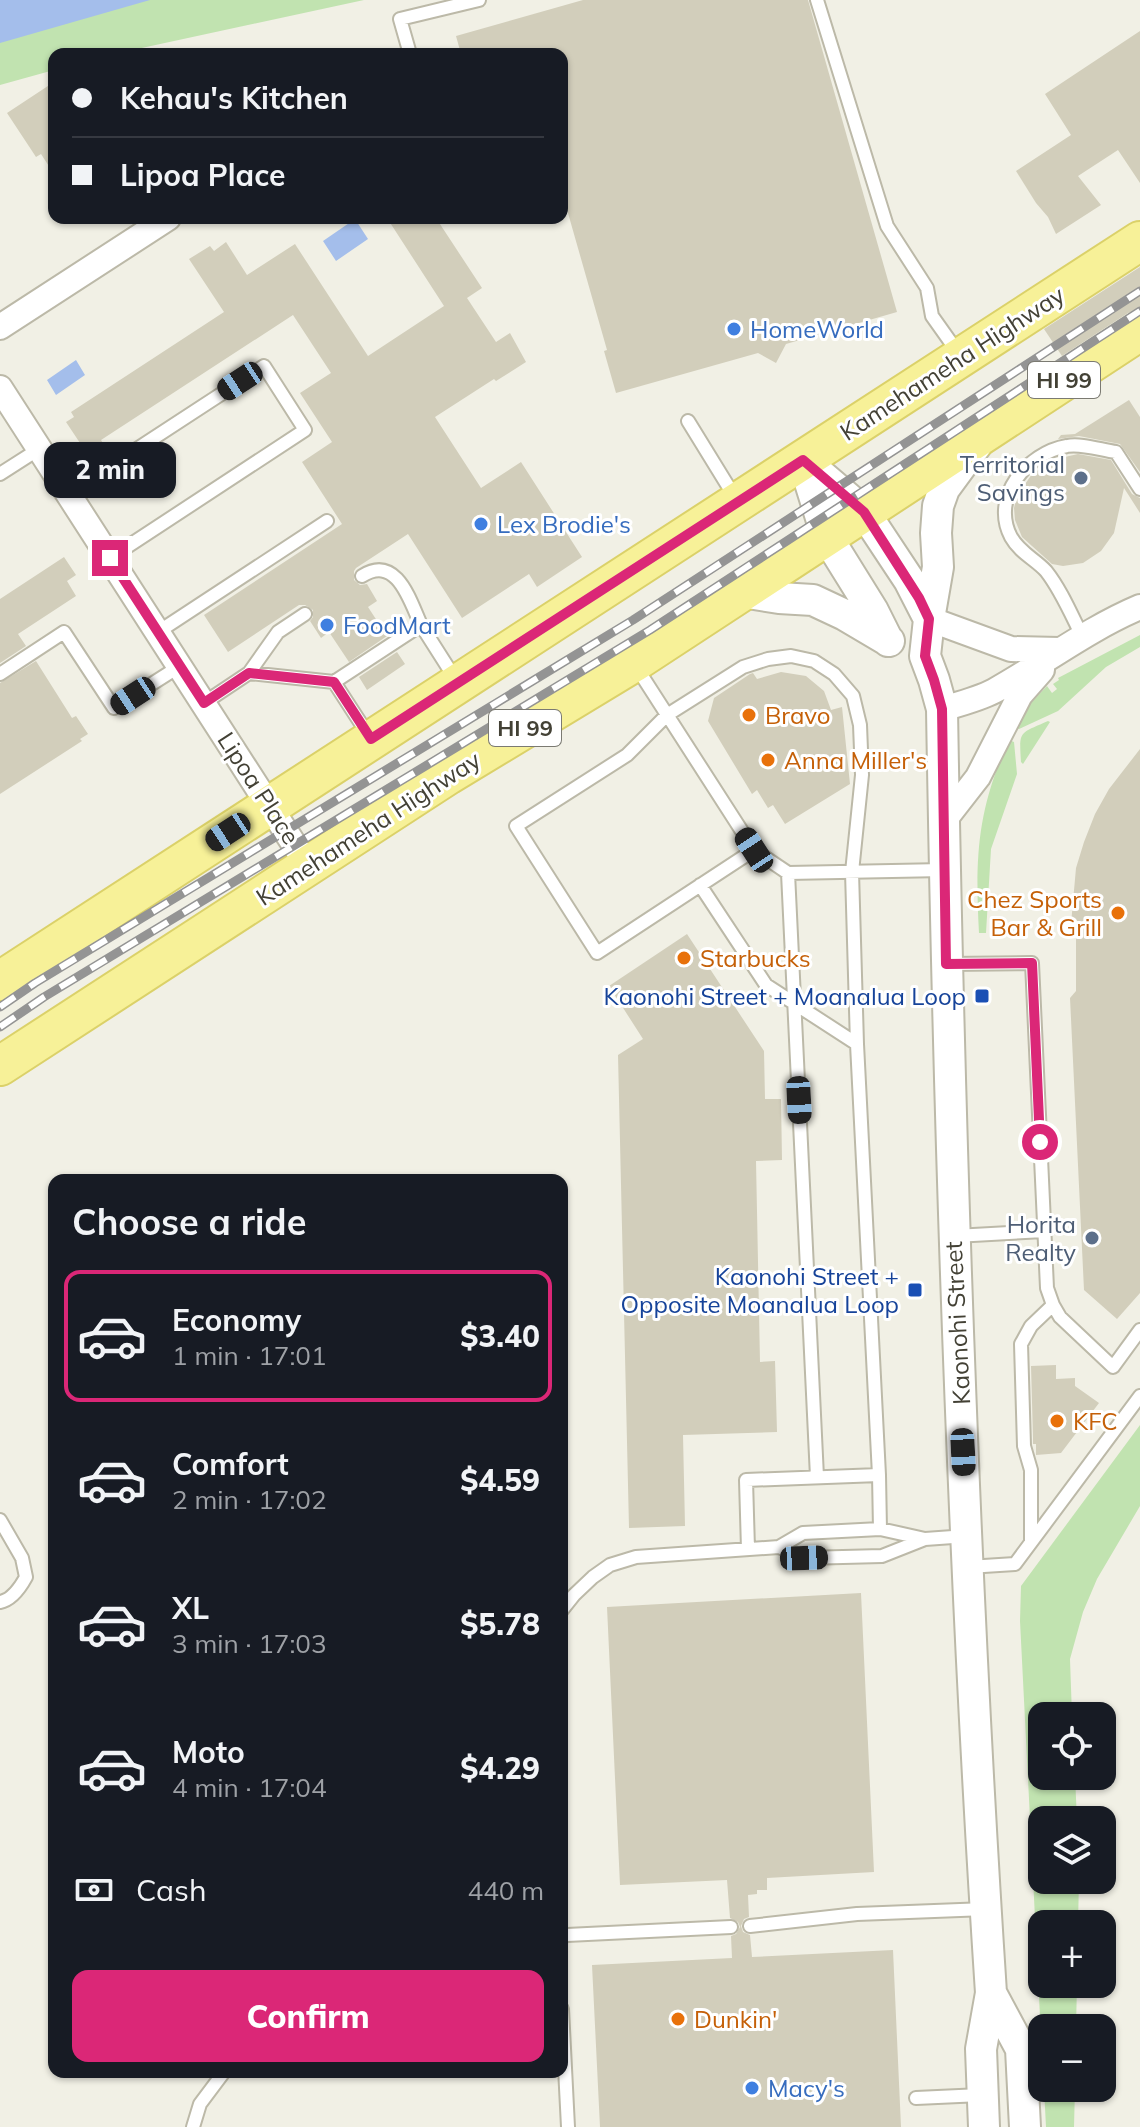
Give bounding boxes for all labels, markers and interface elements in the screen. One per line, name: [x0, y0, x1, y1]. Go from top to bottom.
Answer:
text: Kehau's Kitchen: [120, 79, 348, 117]
text: Lipoa Place: [120, 156, 285, 194]
street label: Kamehameha Highway: [834, 279, 1070, 447]
place label: HomeWorld: [750, 314, 884, 344]
marker: HomeWorld: [725, 320, 743, 338]
car: [213, 358, 267, 404]
road number: HI 99: [1028, 362, 1100, 398]
callout: 2 min: [44, 442, 176, 498]
place label: Territorial Savings: [960, 449, 1065, 507]
text: 2 min: [75, 453, 145, 486]
marker: Territorial Savings: [1072, 469, 1090, 487]
place label: Lex Brodie's: [497, 509, 631, 539]
marker: Lex Brodie's: [472, 515, 490, 533]
route end: [92, 540, 128, 576]
place label: FoodMart: [343, 610, 451, 640]
marker: FoodMart: [318, 616, 336, 634]
car: [106, 673, 160, 719]
place label: Bravo: [765, 700, 830, 730]
marker: Bravo: [740, 706, 758, 724]
road number: HI 99: [489, 710, 561, 746]
street label: Lipoa Place: [212, 726, 306, 850]
street label: Kamehameha Highway: [250, 744, 486, 912]
place label: Anna Miller's: [784, 745, 927, 775]
marker: Anna Miller's: [759, 751, 777, 769]
car: [201, 809, 255, 855]
car: [731, 823, 777, 877]
place label: Chez Sports Bar & Grill: [967, 884, 1102, 942]
marker: Chez Sports Bar & Grill: [1109, 904, 1127, 922]
place label: Starbucks: [700, 943, 811, 973]
marker: Starbucks: [675, 949, 693, 967]
place label: Kaonohi Street + Moanalua Loop: [603, 981, 966, 1011]
marker: Kaonohi Street + Moanalua Loop: [973, 987, 991, 1005]
car: [786, 1075, 812, 1125]
route start: [1022, 1124, 1058, 1160]
text: Choose a ride: [72, 1199, 306, 1244]
place label: Horita Realty: [1005, 1209, 1076, 1267]
marker: Horita Realty: [1083, 1229, 1101, 1247]
street label: Kaonohi Street: [938, 1241, 976, 1405]
place label: Kaonohi Street + Opposite Moanalua Loop: [621, 1261, 899, 1319]
marker: Kaonohi Street + Opposite Moanalua Loop: [906, 1281, 924, 1299]
icon: car: [76, 1300, 148, 1372]
text: Economy: [172, 1301, 301, 1339]
text: $3.40: [460, 1317, 540, 1355]
text: 1 min · 17:01: [172, 1339, 327, 1372]
place label: KFC: [1073, 1406, 1118, 1436]
marker: KFC: [1048, 1412, 1066, 1430]
car: [950, 1427, 976, 1477]
icon: car: [76, 1444, 148, 1516]
text: Comfort: [172, 1445, 289, 1483]
text: $4.59: [460, 1461, 540, 1499]
text: 2 min · 17:02: [172, 1483, 327, 1516]
car: [780, 1545, 828, 1571]
icon: car: [76, 1588, 148, 1660]
text: XL: [172, 1589, 209, 1627]
text: $5.78: [460, 1605, 540, 1643]
text: 3 min · 17:03: [172, 1627, 327, 1660]
map controls: [1028, 1702, 1116, 2102]
button: locate: [1028, 1702, 1116, 1790]
icon: car: [76, 1732, 148, 1804]
text: Moto: [172, 1733, 245, 1771]
text: $4.29: [460, 1749, 540, 1787]
text: 4 min · 17:04: [172, 1771, 327, 1804]
button: layers: [1028, 1806, 1116, 1894]
icon: cash: [72, 1868, 116, 1912]
text: Cash: [136, 1871, 207, 1909]
text: 440 m: [468, 1874, 544, 1907]
button: +: [1028, 1910, 1116, 1998]
button: Confirm: [72, 1970, 544, 2062]
place label: Dunkin': [694, 2004, 777, 2034]
marker: Dunkin': [669, 2010, 687, 2028]
button: −: [1028, 2014, 1116, 2102]
place label: Macy's: [768, 2073, 845, 2103]
marker: Macy's: [743, 2079, 761, 2097]

